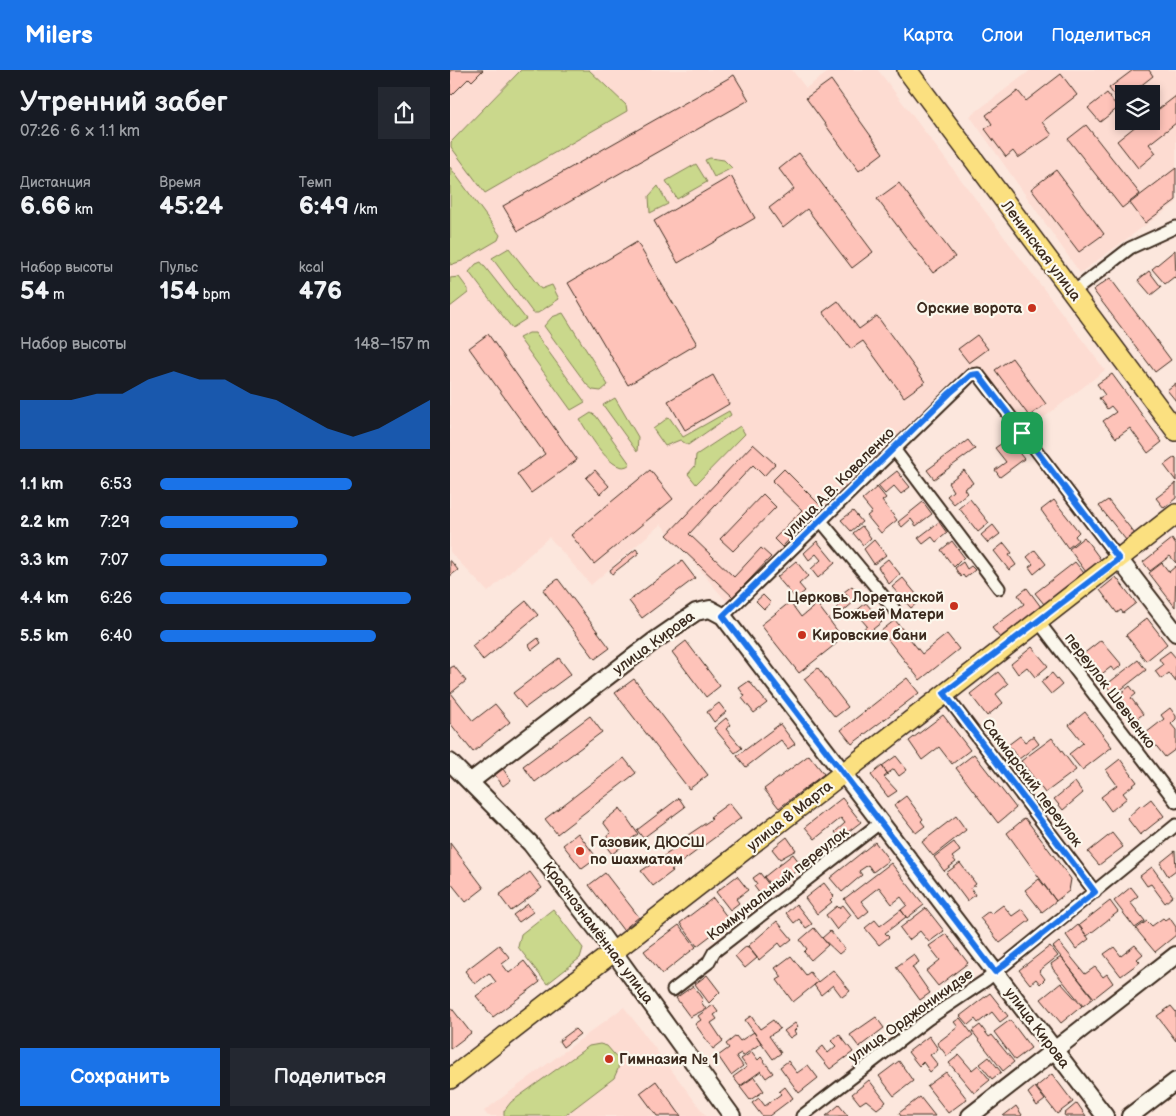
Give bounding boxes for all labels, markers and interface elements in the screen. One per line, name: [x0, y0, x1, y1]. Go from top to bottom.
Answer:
text: Milers: [25, 21, 93, 50]
text: Карта: [903, 25, 953, 46]
text: Слои: [981, 25, 1023, 46]
text: Поделиться: [1051, 25, 1151, 46]
map controls: [1115, 85, 1160, 130]
button: layers: [1115, 85, 1160, 130]
text: Утренний забег: [20, 86, 228, 119]
button: share: [378, 87, 430, 139]
text: 07:26 · 6 × 1.1 km: [20, 122, 140, 141]
text: Дистанция: [20, 174, 91, 191]
text: Время: [159, 174, 201, 191]
text: Темп: [299, 174, 332, 191]
text: 6.66: [20, 191, 71, 222]
text: 45:24: [159, 191, 223, 222]
text: 6:49: [299, 191, 349, 222]
street label: Ленинская улица: [996, 196, 1085, 305]
text: km: [71, 201, 93, 218]
text: /km: [349, 201, 378, 218]
text: Набор высоты: [20, 259, 113, 276]
text: Пульс: [159, 259, 198, 276]
text: kcal: [299, 259, 324, 276]
text: 54: [20, 276, 49, 307]
text: 154: [159, 276, 199, 307]
text: 476: [299, 276, 342, 307]
text: m: [49, 286, 65, 303]
text: bpm: [199, 286, 230, 303]
place label: Орские ворота: [917, 299, 1022, 318]
marker: Орские ворота: [1026, 302, 1038, 314]
text: Набор высоты: [20, 335, 127, 354]
text: 148–157 m: [354, 335, 430, 354]
pin: [1001, 412, 1043, 454]
icon: arrive: [1008, 419, 1036, 447]
street label: улица А.В. Коваленко: [780, 423, 899, 542]
text: 1.1 km: [20, 475, 63, 494]
text: 6:53: [100, 475, 132, 494]
text: 2.2 km: [20, 513, 69, 532]
text: 7:29: [100, 513, 130, 532]
text: 3.3 km: [20, 551, 69, 570]
text: 7:07: [100, 551, 128, 570]
place label: Церковь Лоретанской Божьей Матери: [787, 588, 944, 624]
text: 4.4 km: [20, 589, 69, 608]
text: 6:26: [100, 589, 132, 608]
marker: Церковь Лоретанской Божьей Матери: [948, 600, 960, 612]
street label: улица Кирова: [609, 607, 699, 679]
place label: Кировские бани: [812, 626, 927, 645]
text: 5.5 km: [20, 627, 68, 646]
text: 6:40: [100, 627, 132, 646]
marker: Кировские бани: [796, 629, 808, 641]
street label: переулок Шевченко: [1060, 629, 1160, 753]
street label: Сакмарский переулок: [978, 715, 1086, 851]
street label: улица 8 Марта: [743, 777, 837, 855]
street label: Коммунальный переулок: [703, 823, 853, 945]
place label: Газовик, ДЮСШ по шахматам: [590, 833, 705, 869]
marker: Газовик, ДЮСШ по шахматам: [574, 845, 586, 857]
street label: Краснознамённая улица: [538, 858, 658, 1008]
street label: улица Орджоникидзе: [845, 964, 977, 1068]
street label: улица Кирова: [1000, 984, 1074, 1072]
button: Сохранить: [20, 1048, 220, 1106]
button: Поделиться: [230, 1048, 430, 1106]
place label: Гимназия № 1: [619, 1050, 719, 1069]
marker: Гимназия № 1: [603, 1053, 615, 1065]

